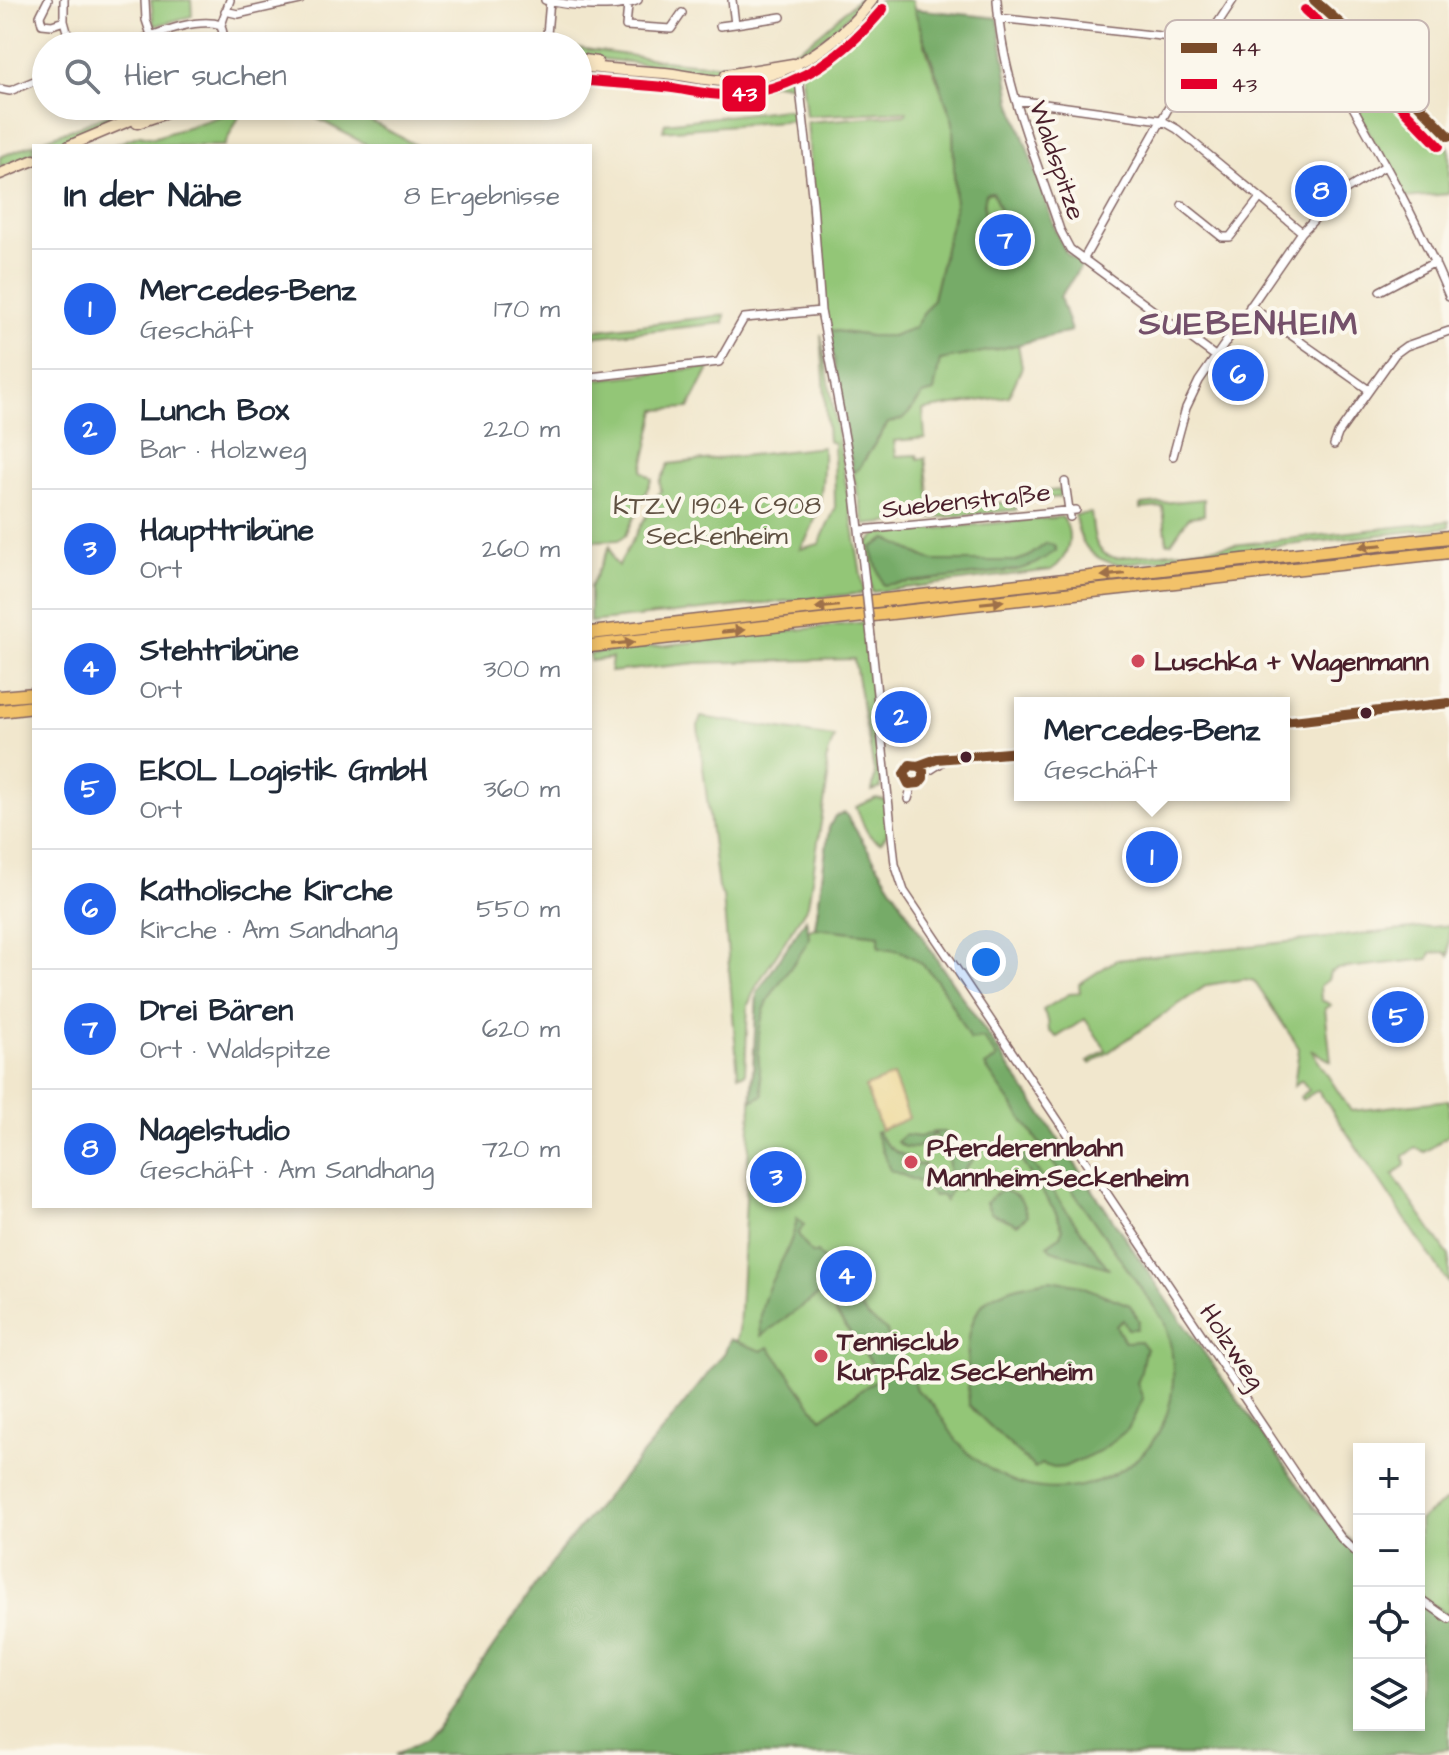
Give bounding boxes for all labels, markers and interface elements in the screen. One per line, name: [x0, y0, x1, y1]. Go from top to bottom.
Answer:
legend: [1165, 20, 1429, 112]
search box: [32, 32, 592, 120]
text: 44: [1231, 34, 1261, 65]
icon: search: [60, 54, 104, 98]
text: Hier suchen: [124, 55, 287, 97]
text: 43: [1231, 70, 1257, 101]
line badge: 43: [721, 74, 767, 113]
text: 43: [731, 79, 758, 110]
street label: Waldspitze: [1020, 96, 1094, 225]
pin: 8: [1295, 161, 1347, 221]
text: In der Nähe: [64, 172, 242, 220]
text: 8 Ergebnisse: [404, 178, 560, 214]
pin: 7: [979, 210, 1031, 270]
text: Mercedes-Benz: [140, 270, 356, 312]
text: 1: [88, 291, 92, 327]
text: 170 m: [494, 291, 560, 327]
district label: SUEBENHEIM: [1138, 300, 1359, 348]
text: Geschäft: [140, 312, 254, 348]
pin: 6: [1212, 345, 1264, 405]
text: Lunch Box: [140, 390, 289, 432]
text: 2: [83, 411, 97, 447]
text: 220 m: [483, 411, 560, 447]
text: Bar · Holzweg: [140, 432, 306, 468]
street label: Suebenstraße: [880, 474, 1052, 528]
park label: KTZV 1904 C908 Seckenheim: [613, 488, 821, 554]
text: Haupttribüne: [140, 510, 314, 552]
text: 3: [83, 531, 97, 567]
text: 260 m: [482, 531, 560, 567]
one-way arrow: [1359, 539, 1384, 552]
text: Ort: [140, 552, 182, 588]
one-way arrow: [1100, 568, 1125, 581]
one-way arrow: [979, 596, 1004, 609]
one-way arrow: [814, 600, 839, 613]
one-way arrow: [721, 624, 746, 637]
text: Stehtribüne: [140, 630, 299, 672]
one-way arrow: [611, 636, 636, 649]
place label: Luschka + Wagenmann: [1154, 644, 1429, 683]
text: 4: [81, 651, 99, 687]
text: 300 m: [483, 651, 560, 687]
marker: Luschka + Wagenmann: [1129, 652, 1147, 670]
text: Ort: [140, 672, 182, 708]
pin: 2: [875, 687, 927, 747]
popup: [1014, 697, 1290, 801]
unlabelled marker: [1358, 705, 1374, 721]
text: Mercedes-Benz: [1044, 710, 1260, 752]
unlabelled marker: [958, 749, 974, 765]
text: EKOL Logistik GmbH: [140, 750, 428, 792]
text: Geschäft: [1044, 752, 1158, 788]
text: 5: [81, 771, 99, 807]
text: 360 m: [483, 771, 560, 807]
text: Ort: [140, 792, 182, 828]
pin: 1: [1126, 827, 1178, 887]
text: Katholische Kirche: [140, 870, 393, 912]
text: 6: [82, 891, 98, 927]
text: 550 m: [476, 891, 560, 927]
text: Kirche · Am Sandhang: [140, 912, 398, 948]
your location: [966, 942, 1006, 982]
pin: 5: [1372, 987, 1424, 1047]
text: Drei Bären: [140, 990, 293, 1032]
text: 7: [82, 1011, 98, 1047]
text: 620 m: [482, 1011, 560, 1047]
text: Ort · Waldspitze: [140, 1032, 331, 1068]
text: Nagelstudio: [140, 1110, 290, 1152]
place label: Pferderennbahn Mannheim-Seckenheim: [927, 1130, 1189, 1196]
text: 8: [82, 1131, 98, 1167]
text: 720 m: [482, 1131, 560, 1167]
pin: 3: [750, 1147, 802, 1207]
text: Geschäft · Am Sandhang: [140, 1152, 434, 1188]
marker: Pferderennbahn Mannheim-Seckenheim: [902, 1153, 920, 1171]
pin: 4: [820, 1246, 872, 1306]
street label: Holzweg: [1189, 1297, 1274, 1397]
place label: Tennisclub Kurpfalz Seckenheim: [836, 1324, 1093, 1390]
marker: Tennisclub Kurpfalz Seckenheim: [812, 1347, 830, 1365]
map controls: [1353, 1443, 1425, 1731]
button: +: [1353, 1443, 1425, 1515]
button: −: [1353, 1515, 1425, 1587]
button: locate: [1353, 1587, 1425, 1659]
button: layers: [1353, 1659, 1425, 1731]

